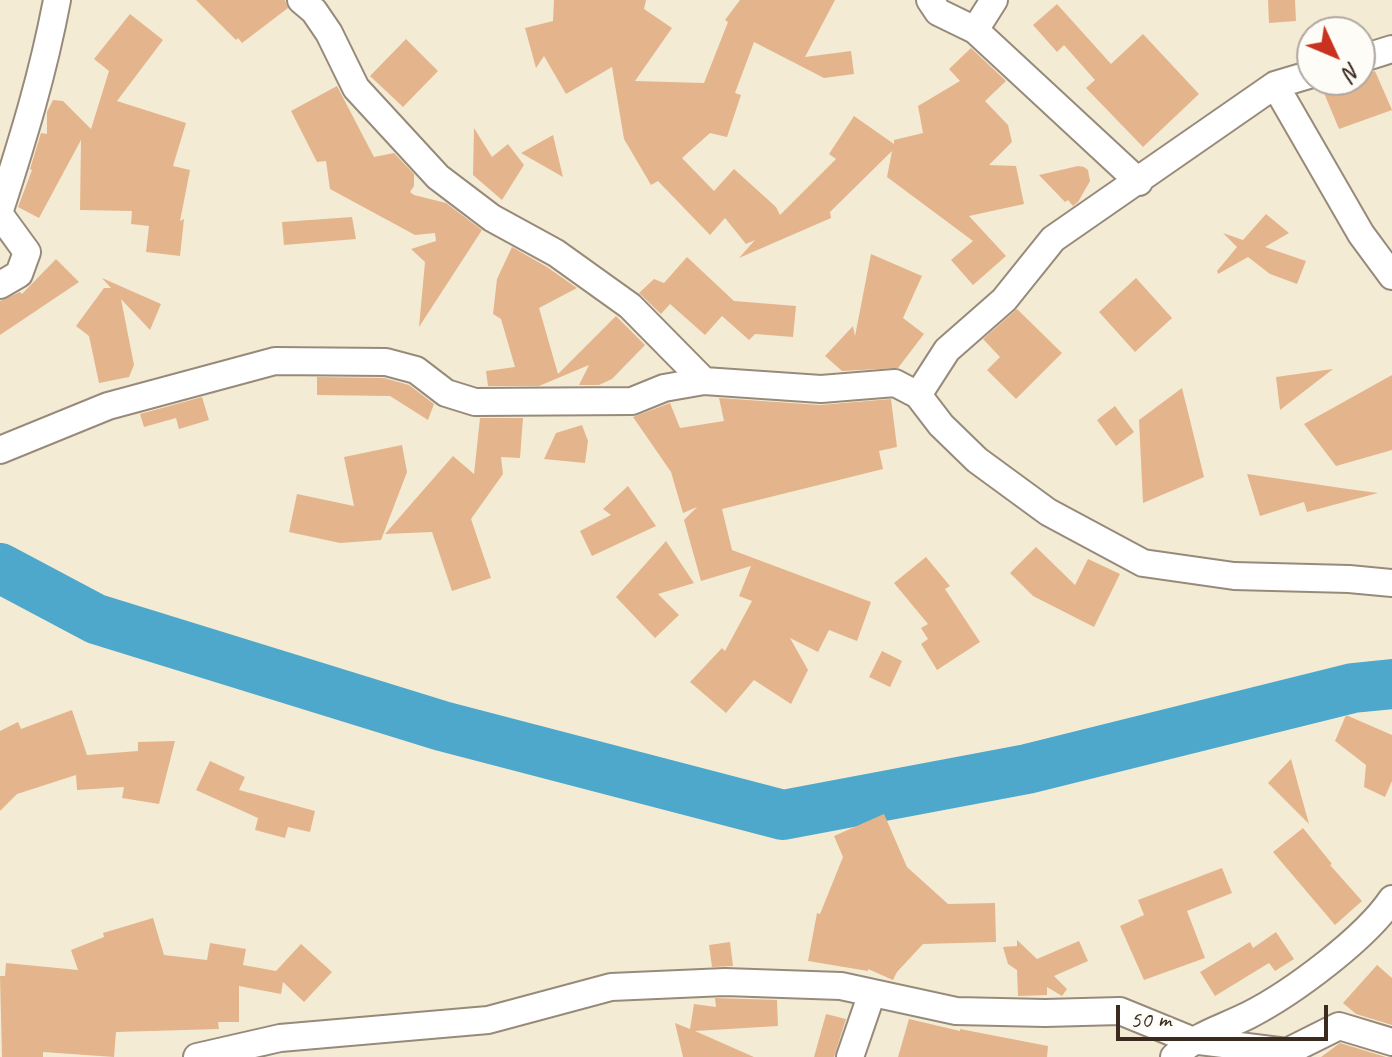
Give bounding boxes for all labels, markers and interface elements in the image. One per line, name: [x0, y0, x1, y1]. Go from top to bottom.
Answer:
north arrow: [1296, 16, 1376, 96]
text: N: [1337, 57, 1367, 86]
scale bar: [1120, 989, 1332, 1039]
text: 50 m: [1130, 1004, 1171, 1034]

